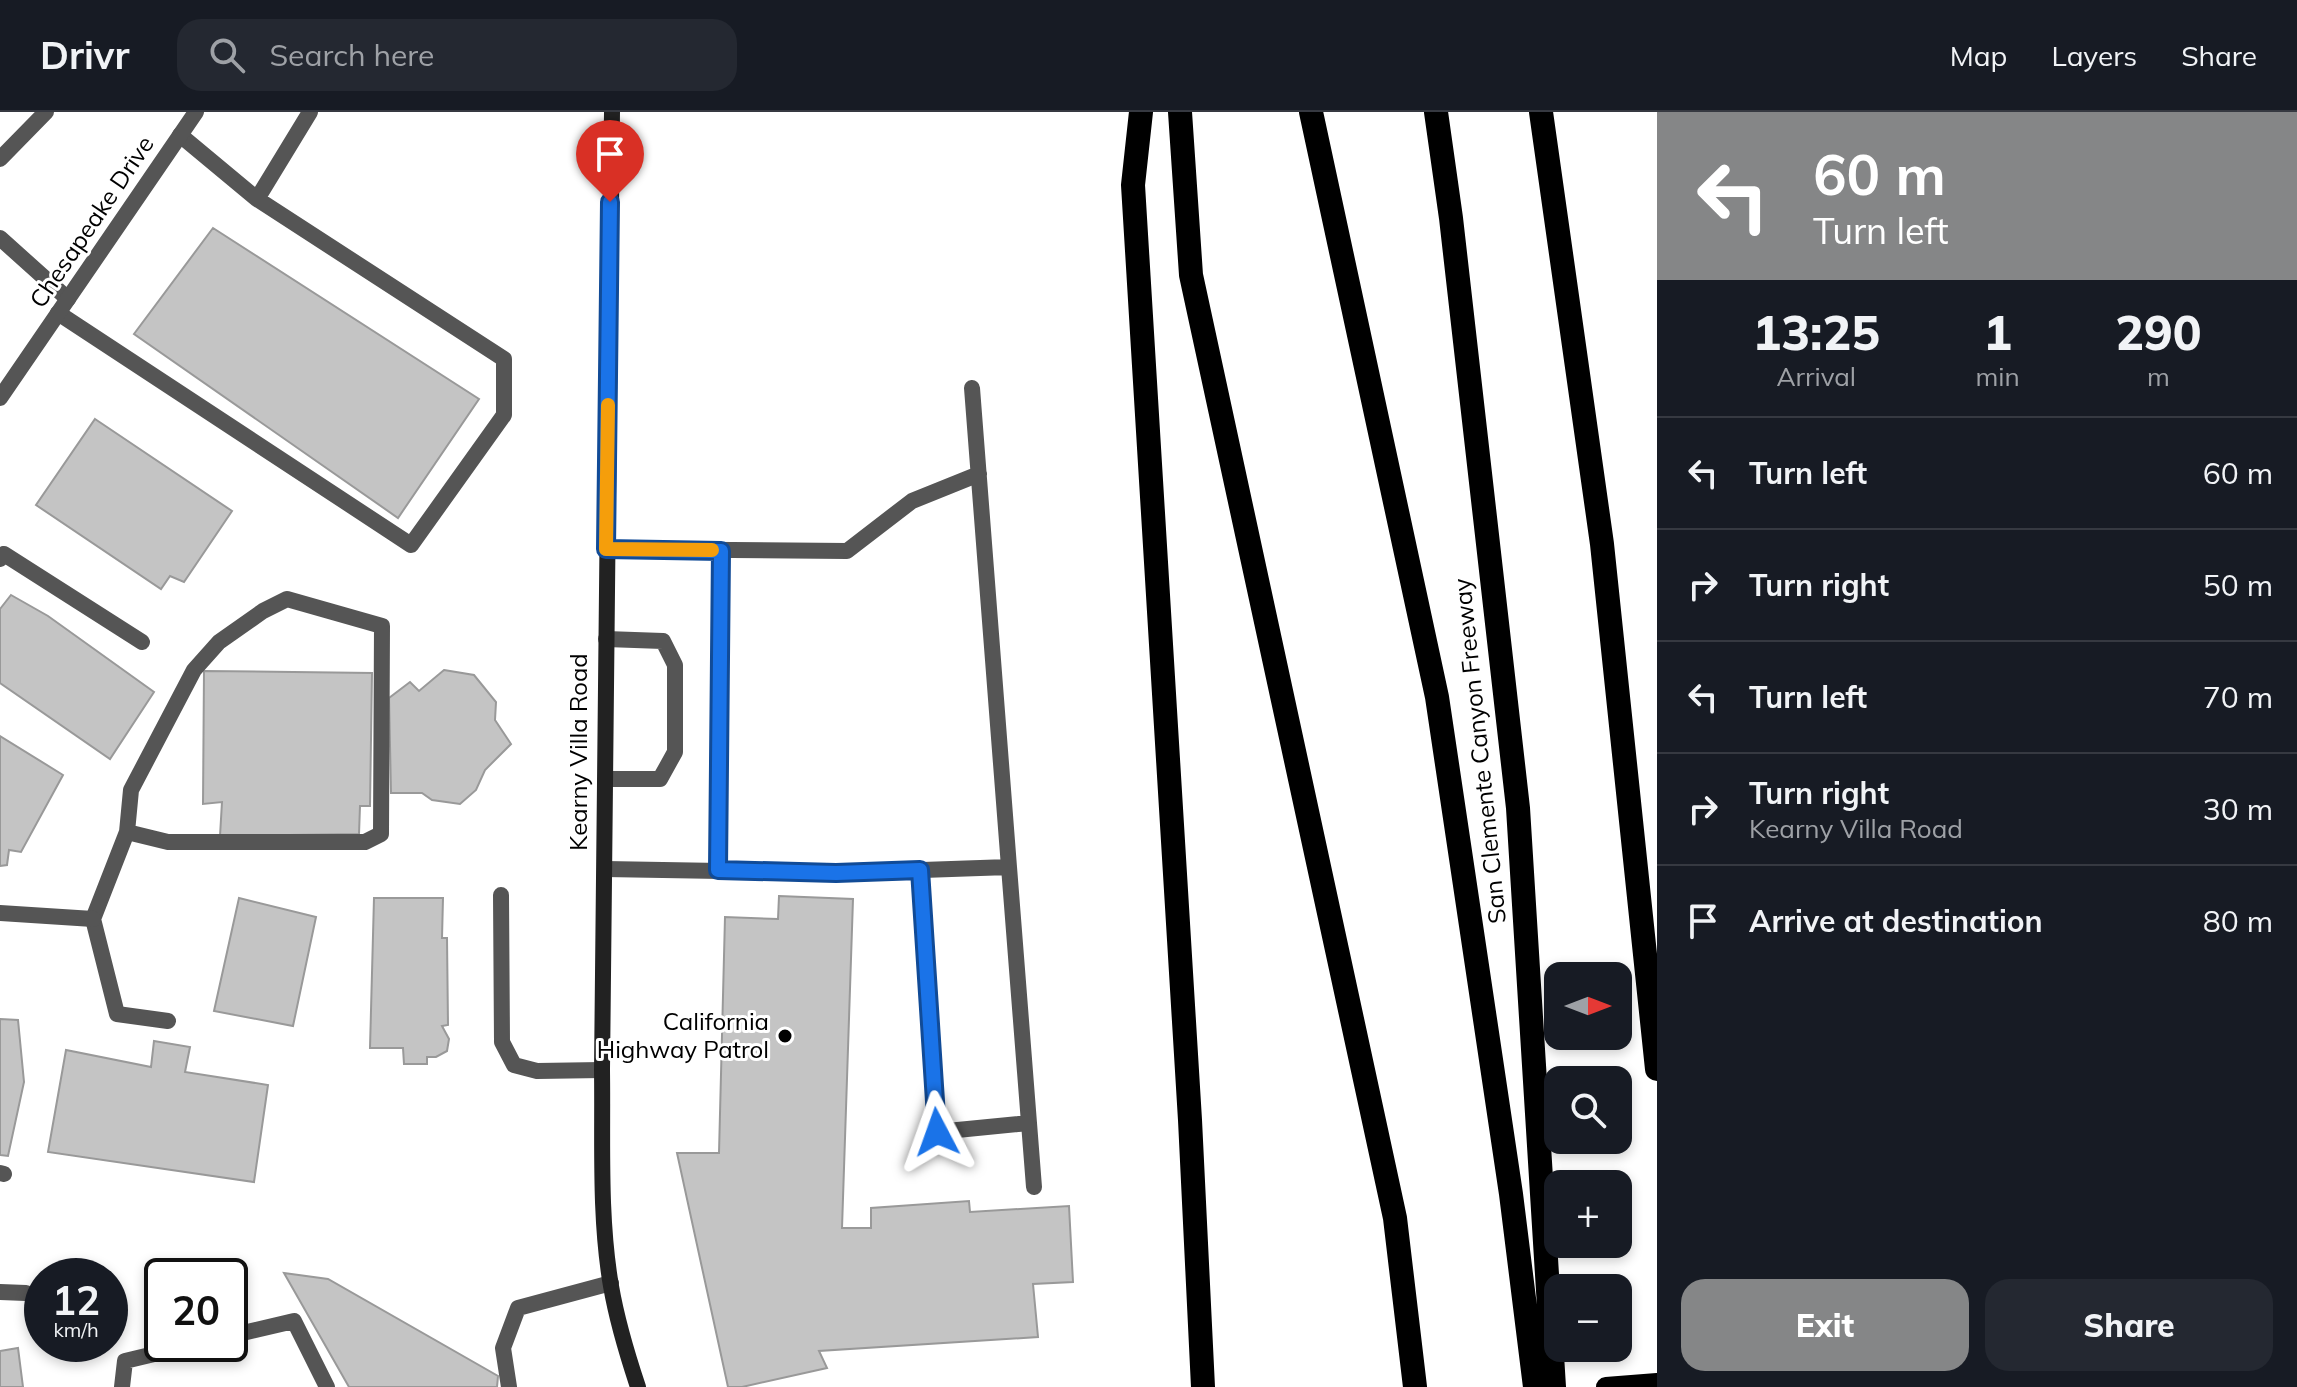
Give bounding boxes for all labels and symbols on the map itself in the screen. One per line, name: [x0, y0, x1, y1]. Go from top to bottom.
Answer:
pin: [576, 120, 644, 202]
street label: Chesapeake Drive: [23, 130, 160, 313]
street label: San Clemente Canyon Freeway: [1446, 577, 1512, 925]
street label: Kearny Villa Road: [563, 653, 593, 851]
north arrow: [1544, 962, 1632, 1050]
place label: California Highway Patrol: [597, 1006, 769, 1064]
marker: California Highway Patrol: [776, 1027, 794, 1045]
position arrow: [895, 1090, 979, 1174]
speed limit sign: 20: [144, 1258, 248, 1362]

